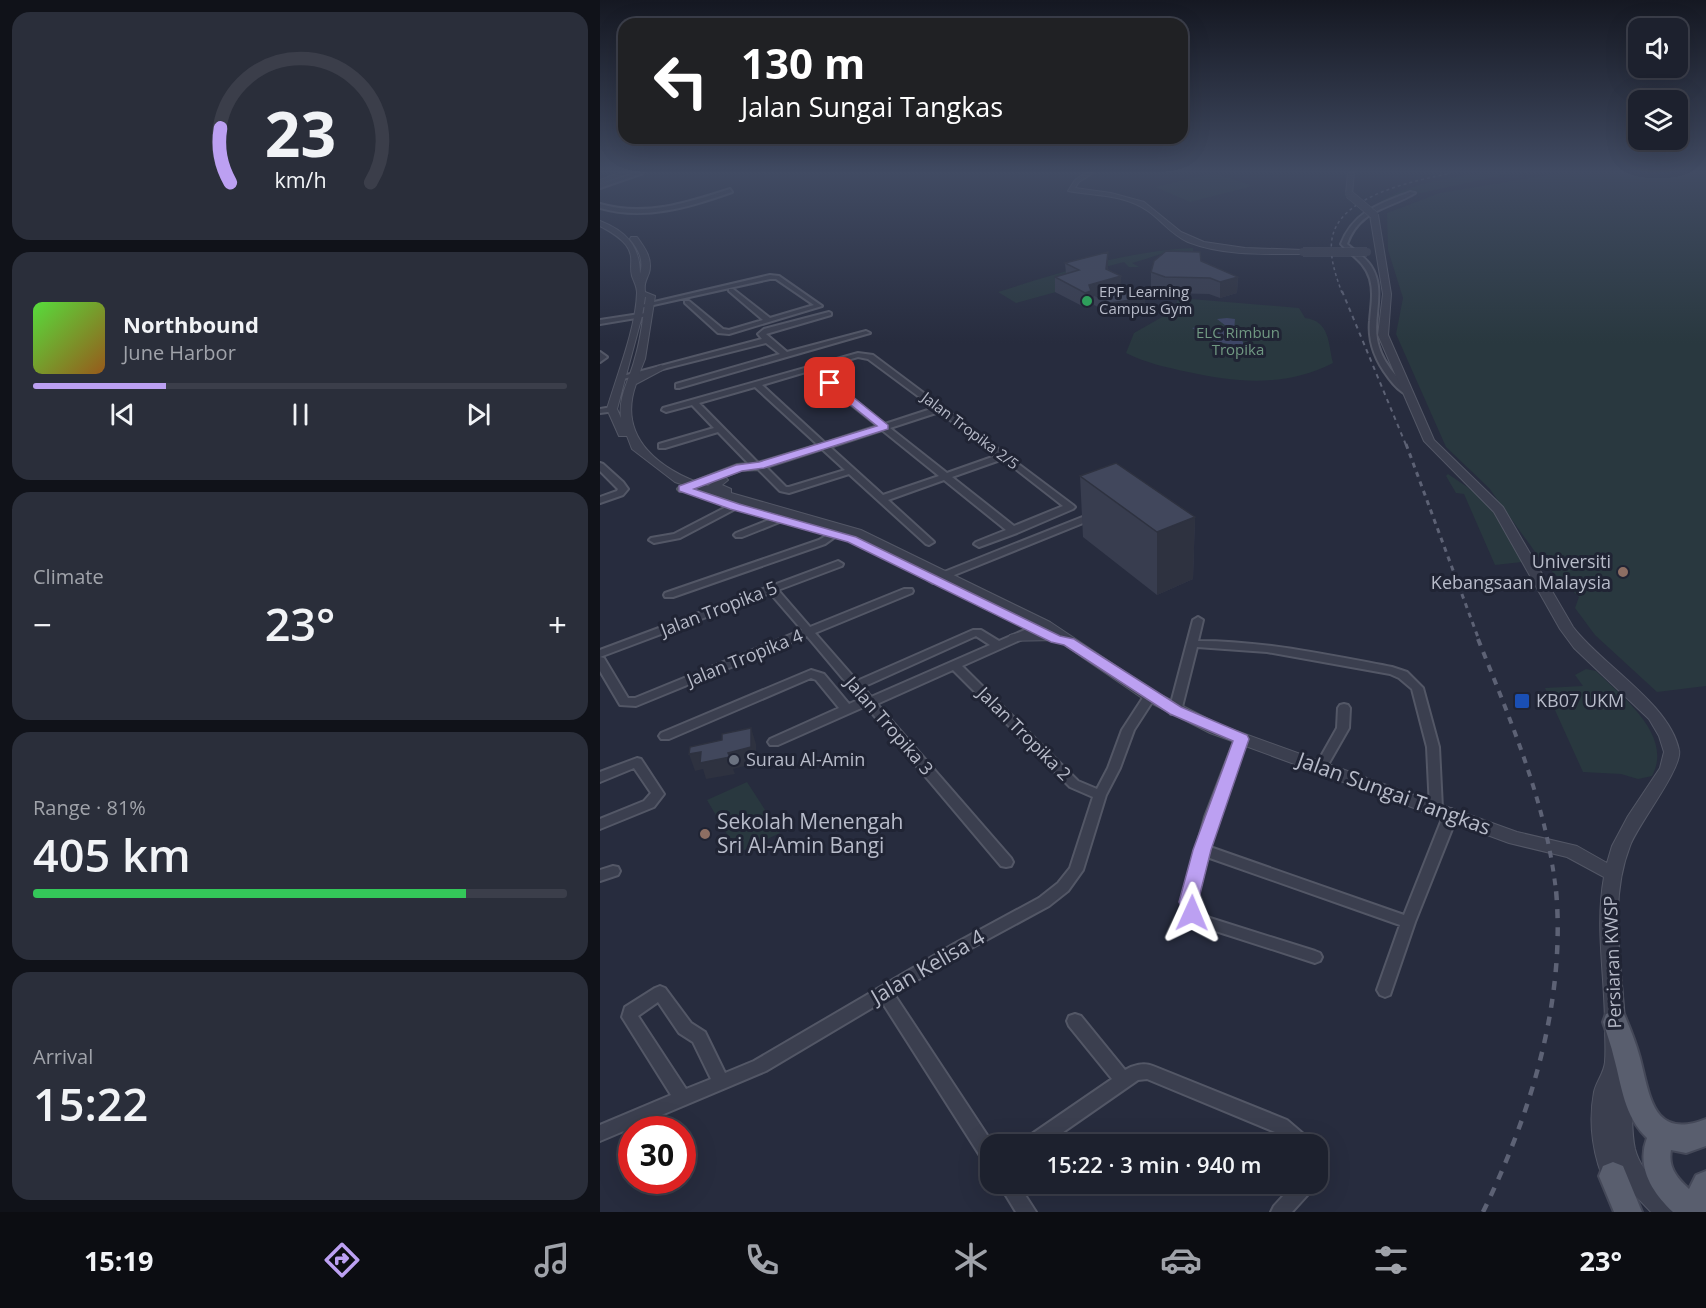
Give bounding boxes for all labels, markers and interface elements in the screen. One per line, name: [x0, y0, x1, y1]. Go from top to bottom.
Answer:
map controls: [1628, 18, 1688, 150]
button: sound: [1628, 18, 1688, 78]
text: 130 m: [741, 34, 865, 91]
icon: left: [642, 42, 720, 120]
text: Jalan Sungai Tangkas: [741, 88, 1003, 125]
text: 23: [264, 90, 336, 175]
button: layers: [1628, 90, 1688, 150]
text: km/h: [274, 165, 326, 194]
place label: EPF Learning Campus Gym: [1099, 281, 1192, 318]
marker: EPF Learning Campus Gym: [1080, 294, 1094, 308]
text: Northbound: [123, 309, 259, 339]
park label: ELC Rimbun Tropika: [1196, 322, 1280, 359]
text: June Harbor: [123, 339, 236, 366]
pin: [804, 357, 855, 408]
icon: arrive: [813, 366, 846, 399]
street label: Jalan Tropika 2/5: [916, 386, 1023, 473]
icon: previous: [106, 398, 139, 431]
icon: pause: [284, 398, 317, 431]
icon: next: [462, 398, 495, 431]
place label: Universiti Kebangsaan Malaysia: [1431, 549, 1611, 594]
text: Climate: [33, 563, 104, 590]
marker: Universiti Kebangsaan Malaysia: [1616, 565, 1630, 579]
street label: Jalan Tropika 5: [655, 575, 780, 642]
text: 23°: [265, 593, 335, 654]
text: −: [33, 602, 52, 647]
text: +: [548, 602, 567, 647]
street label: Jalan Tropika 4: [681, 623, 806, 692]
street label: Jalan Tropika 3: [839, 669, 939, 780]
street label: Jalan Tropika 2: [971, 680, 1077, 785]
place label: KB07 UKM: [1536, 688, 1624, 712]
marker: KB07 UKM: [1513, 692, 1531, 710]
street label: Jalan Sungai Tangkas: [1292, 744, 1495, 841]
place label: Surau Al-Amin: [746, 747, 865, 771]
marker: Surau Al-Amin: [727, 753, 741, 767]
text: Range · 81%: [33, 794, 146, 821]
place label: Sekolah Menengah Sri Al-Amin Bangi: [717, 807, 903, 859]
text: 405 km: [33, 824, 191, 885]
marker: Sekolah Menengah Sri Al-Amin Bangi: [698, 827, 712, 841]
position arrow: [1160, 881, 1224, 945]
street label: Persiaran KWSP: [1598, 895, 1626, 1029]
street label: Jalan Kelisa 4: [864, 922, 989, 1011]
text: Arrival: [33, 1043, 93, 1070]
text: 15:22: [33, 1073, 148, 1134]
speed limit sign: 30: [618, 1116, 696, 1194]
text: 15:22 · 3 min · 940 m: [1046, 1149, 1262, 1179]
icon: directions: [321, 1239, 363, 1281]
icon: music: [531, 1239, 573, 1281]
icon: phone: [741, 1239, 783, 1281]
icon: climate: [950, 1239, 992, 1281]
icon: car: [1160, 1239, 1202, 1281]
icon: filters: [1370, 1239, 1412, 1281]
text: 15:19: [84, 1242, 153, 1279]
text: 23°: [1580, 1242, 1622, 1279]

